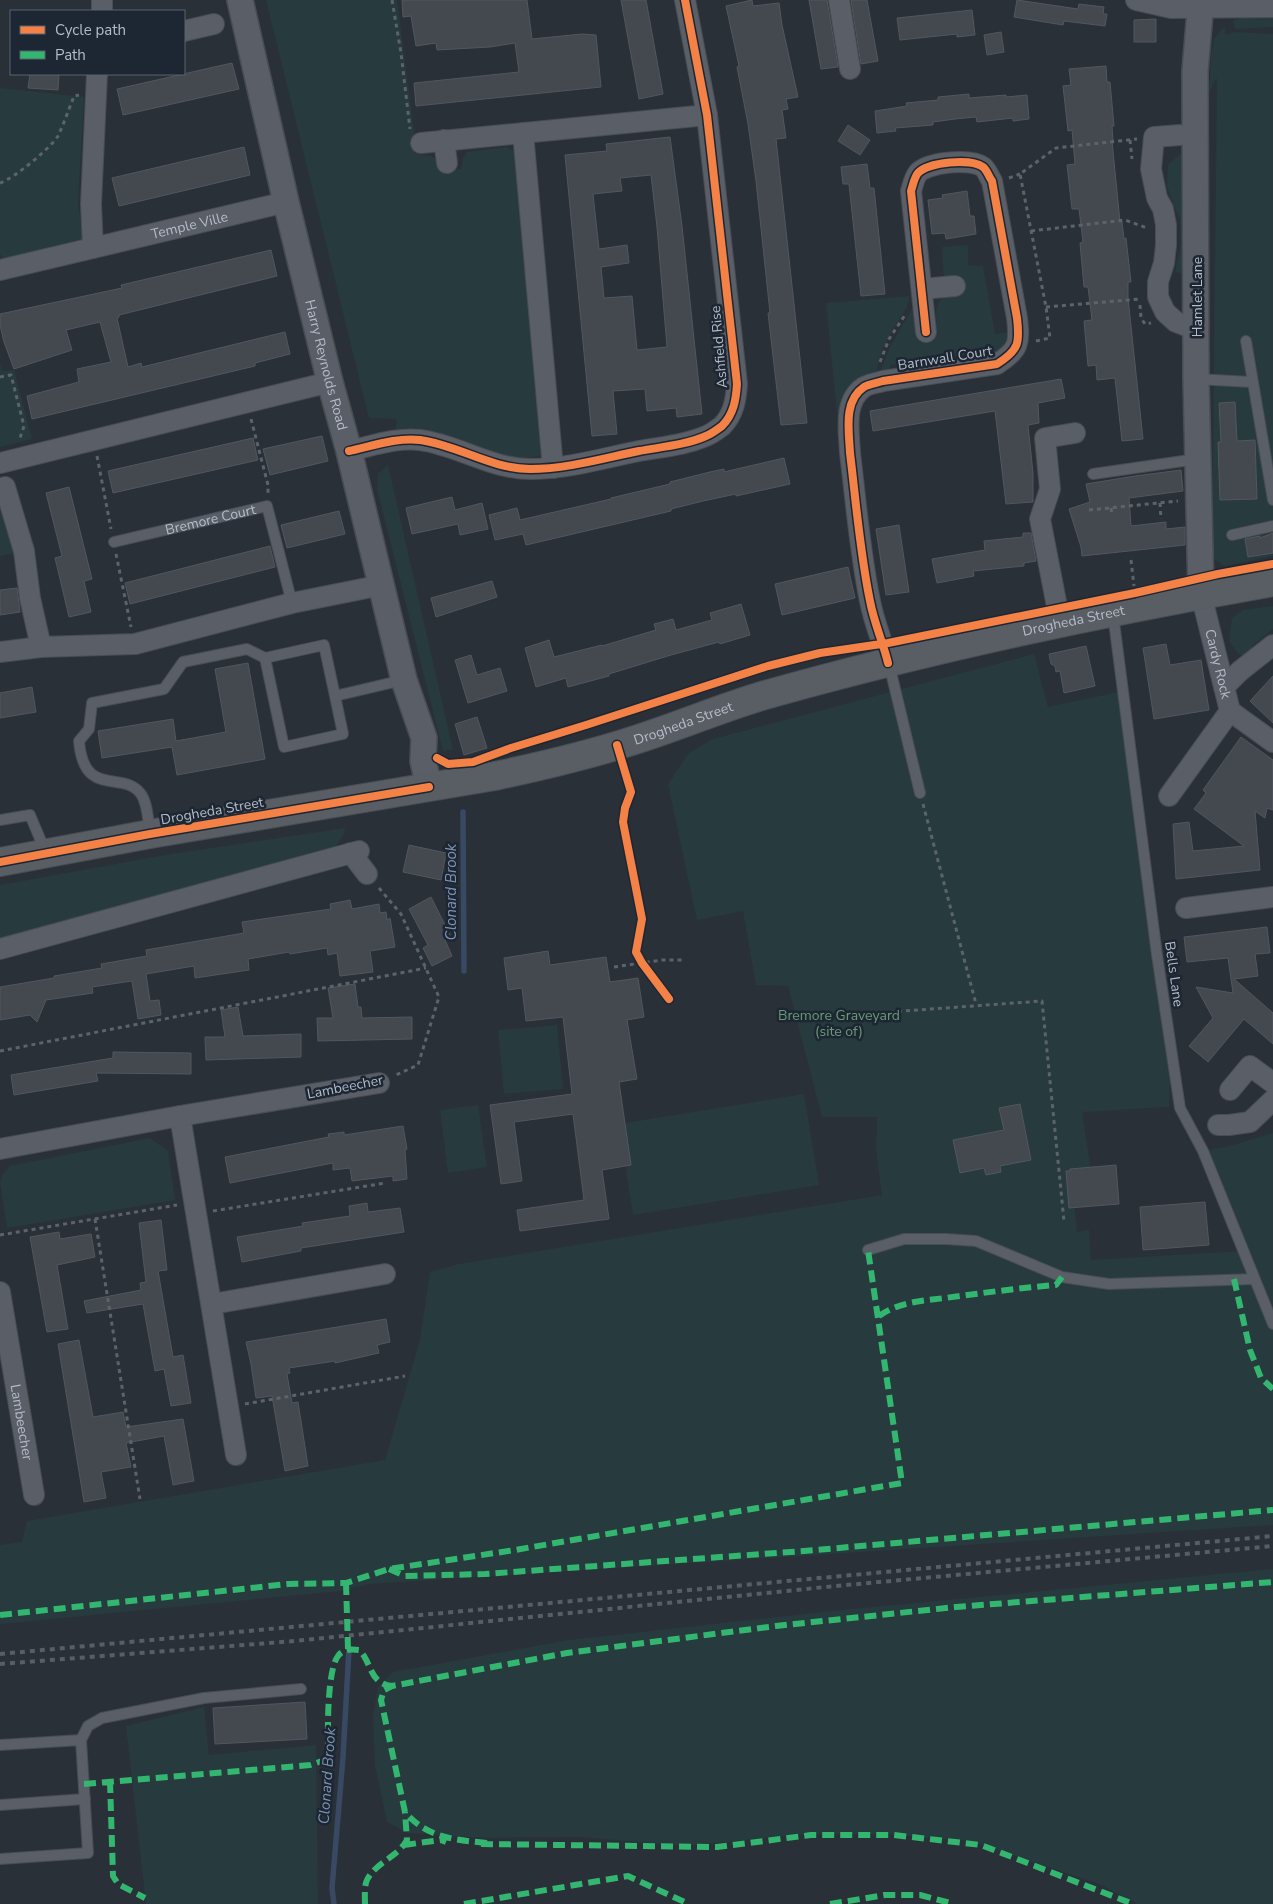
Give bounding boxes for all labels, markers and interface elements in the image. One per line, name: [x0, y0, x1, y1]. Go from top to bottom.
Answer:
legend: [10, 10, 185, 75]
text: Cycle path: [55, 20, 126, 40]
text: Path: [55, 45, 86, 65]
street label: Temple Ville: [149, 207, 230, 243]
street label: Hamlet Lane: [1188, 257, 1207, 337]
street label: Harry Reynolds Road: [301, 298, 352, 432]
street label: Ashfield Rise: [706, 305, 732, 389]
street label: Barnwall Court: [896, 341, 994, 375]
street label: Bremore Court: [163, 499, 258, 539]
street label: Drogheda Street: [1020, 600, 1126, 640]
street label: Cardy Rock: [1201, 627, 1236, 702]
street label: Drogheda Street: [631, 697, 735, 749]
street label: Drogheda Street: [159, 793, 265, 829]
water label: Clonard Brook: [441, 843, 461, 940]
street label: Bells Lane: [1160, 940, 1188, 1008]
park label: Bremore Graveyard (site of): [778, 1006, 900, 1041]
street label: Lambeecher: [305, 1070, 385, 1104]
street label: Lambeecher: [6, 1383, 38, 1462]
water label: Clonard Brook: [314, 1727, 340, 1825]

